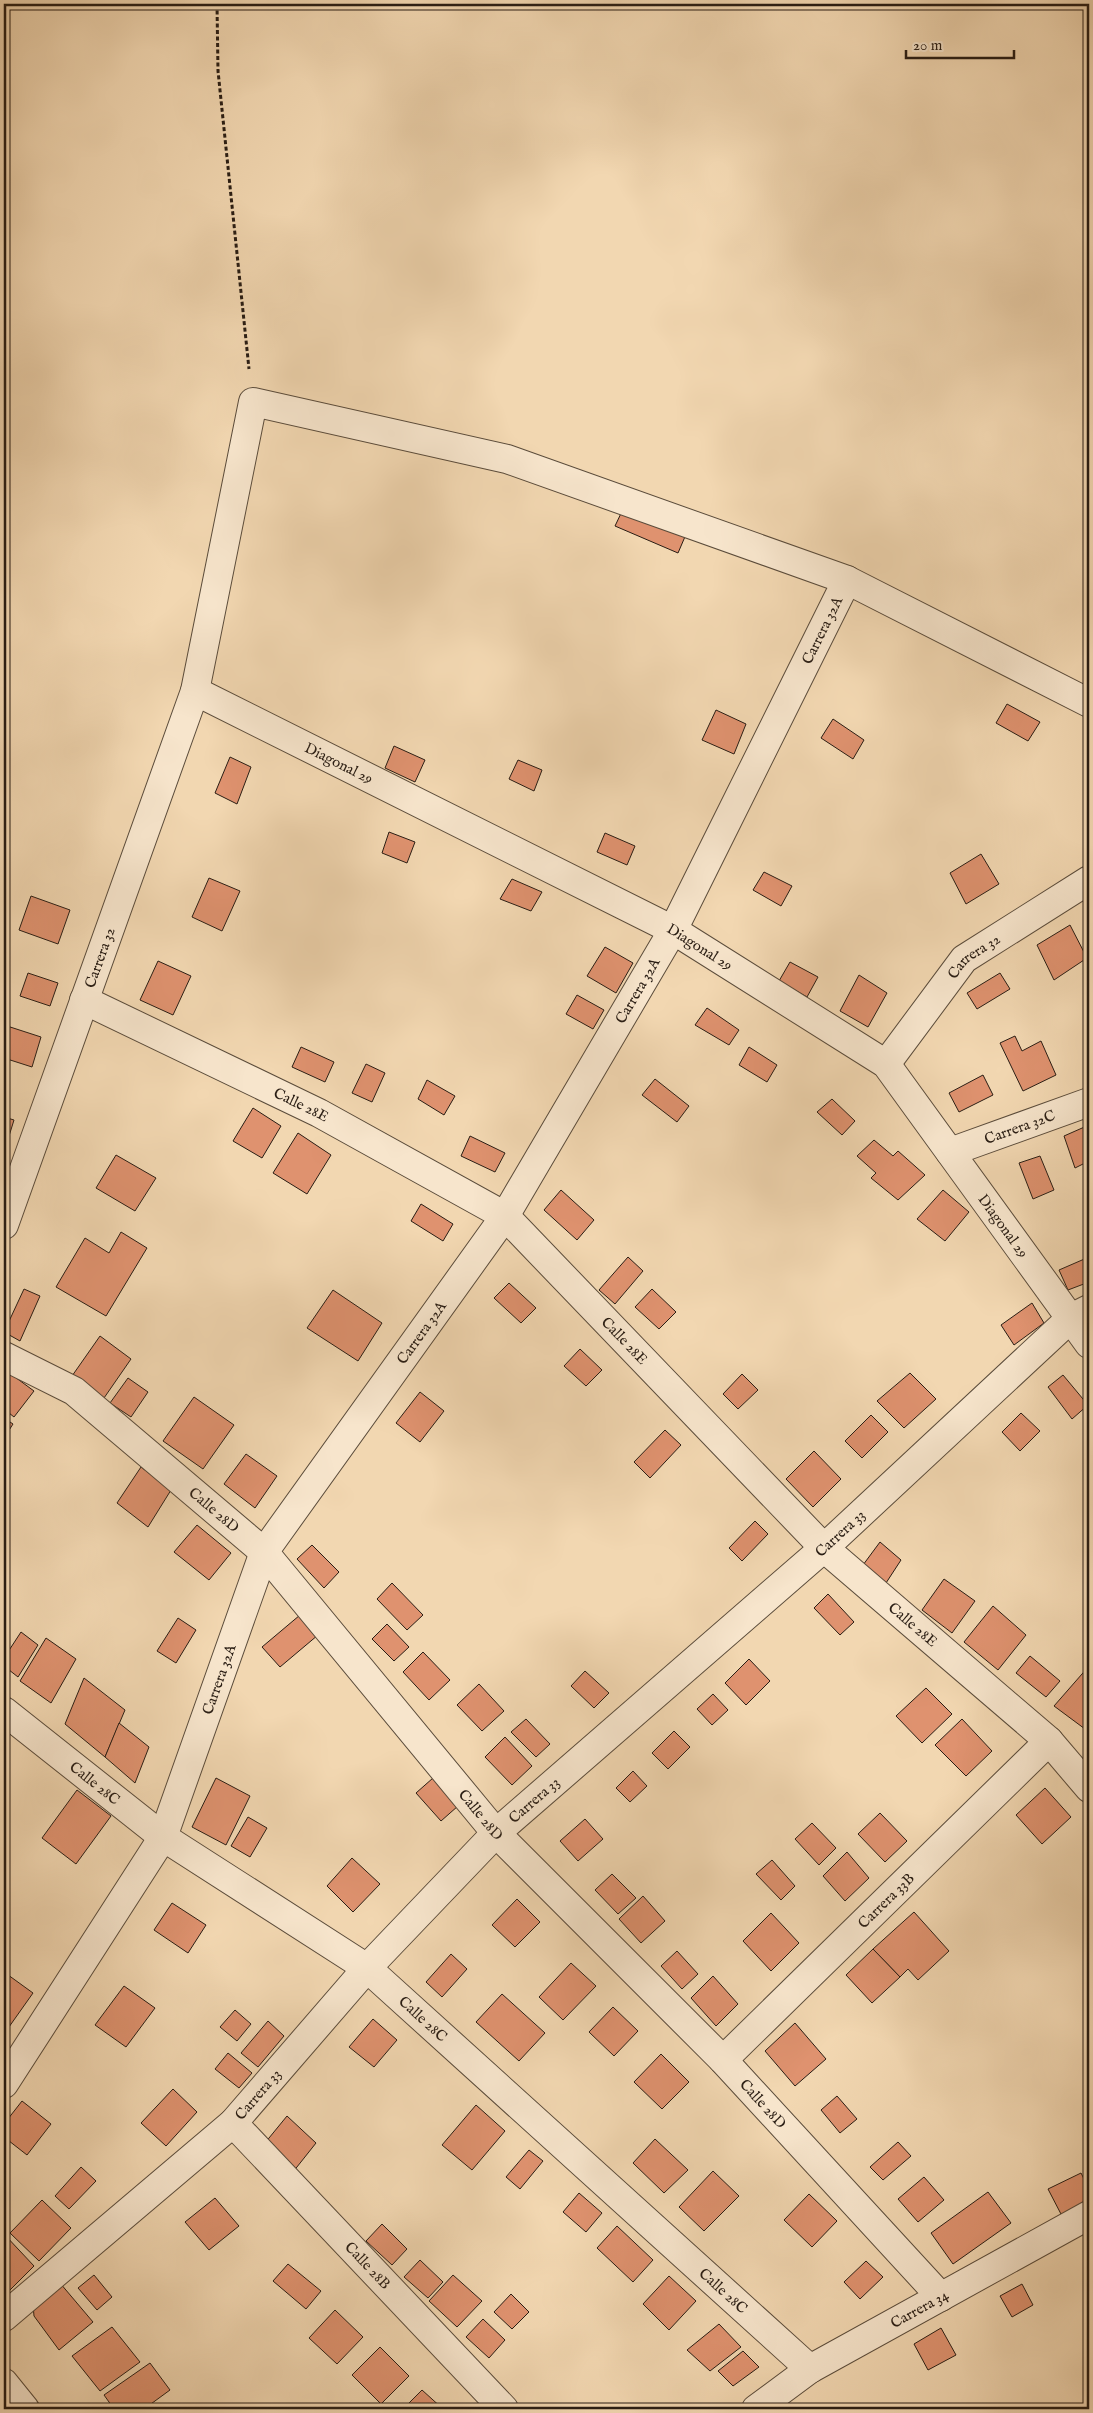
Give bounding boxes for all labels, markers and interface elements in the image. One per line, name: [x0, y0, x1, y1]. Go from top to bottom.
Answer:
scale bar: [906, 28, 1013, 60]
text: 20 m: [913, 36, 943, 55]
street label: Carrera 32A: [797, 593, 847, 667]
street label: Diagonal 29: [302, 738, 376, 788]
street label: Diagonal 29: [663, 919, 736, 975]
street label: Carrera 32: [80, 925, 119, 990]
street label: Carrera 32: [943, 929, 1004, 983]
street label: Carrera 32A: [611, 954, 665, 1027]
street label: Calle 28E: [271, 1083, 332, 1126]
street label: Carrera 32C: [982, 1105, 1058, 1148]
street label: Diagonal 29: [974, 1190, 1033, 1261]
street label: Carrera 32A: [392, 1297, 451, 1368]
street label: Calle 28E: [597, 1313, 652, 1368]
street label: Calle 28D: [185, 1483, 243, 1537]
street label: Carrera 33: [811, 1505, 869, 1561]
street label: Calle 28E: [884, 1598, 941, 1651]
street label: Carrera 32A: [198, 1641, 240, 1717]
street label: Calle 28C: [66, 1757, 124, 1809]
street label: Carrera 33: [504, 1773, 563, 1827]
street label: Calle 28D: [454, 1785, 507, 1844]
street label: Carrera 33B: [854, 1869, 918, 1932]
street label: Calle 28C: [395, 1992, 452, 2046]
street label: Carrera 33: [230, 2065, 285, 2124]
street label: Calle 28D: [736, 2075, 791, 2132]
street label: Calle 28B: [341, 2238, 395, 2293]
street label: Calle 28C: [695, 2264, 752, 2318]
street label: Carrera 34: [887, 2285, 952, 2332]

